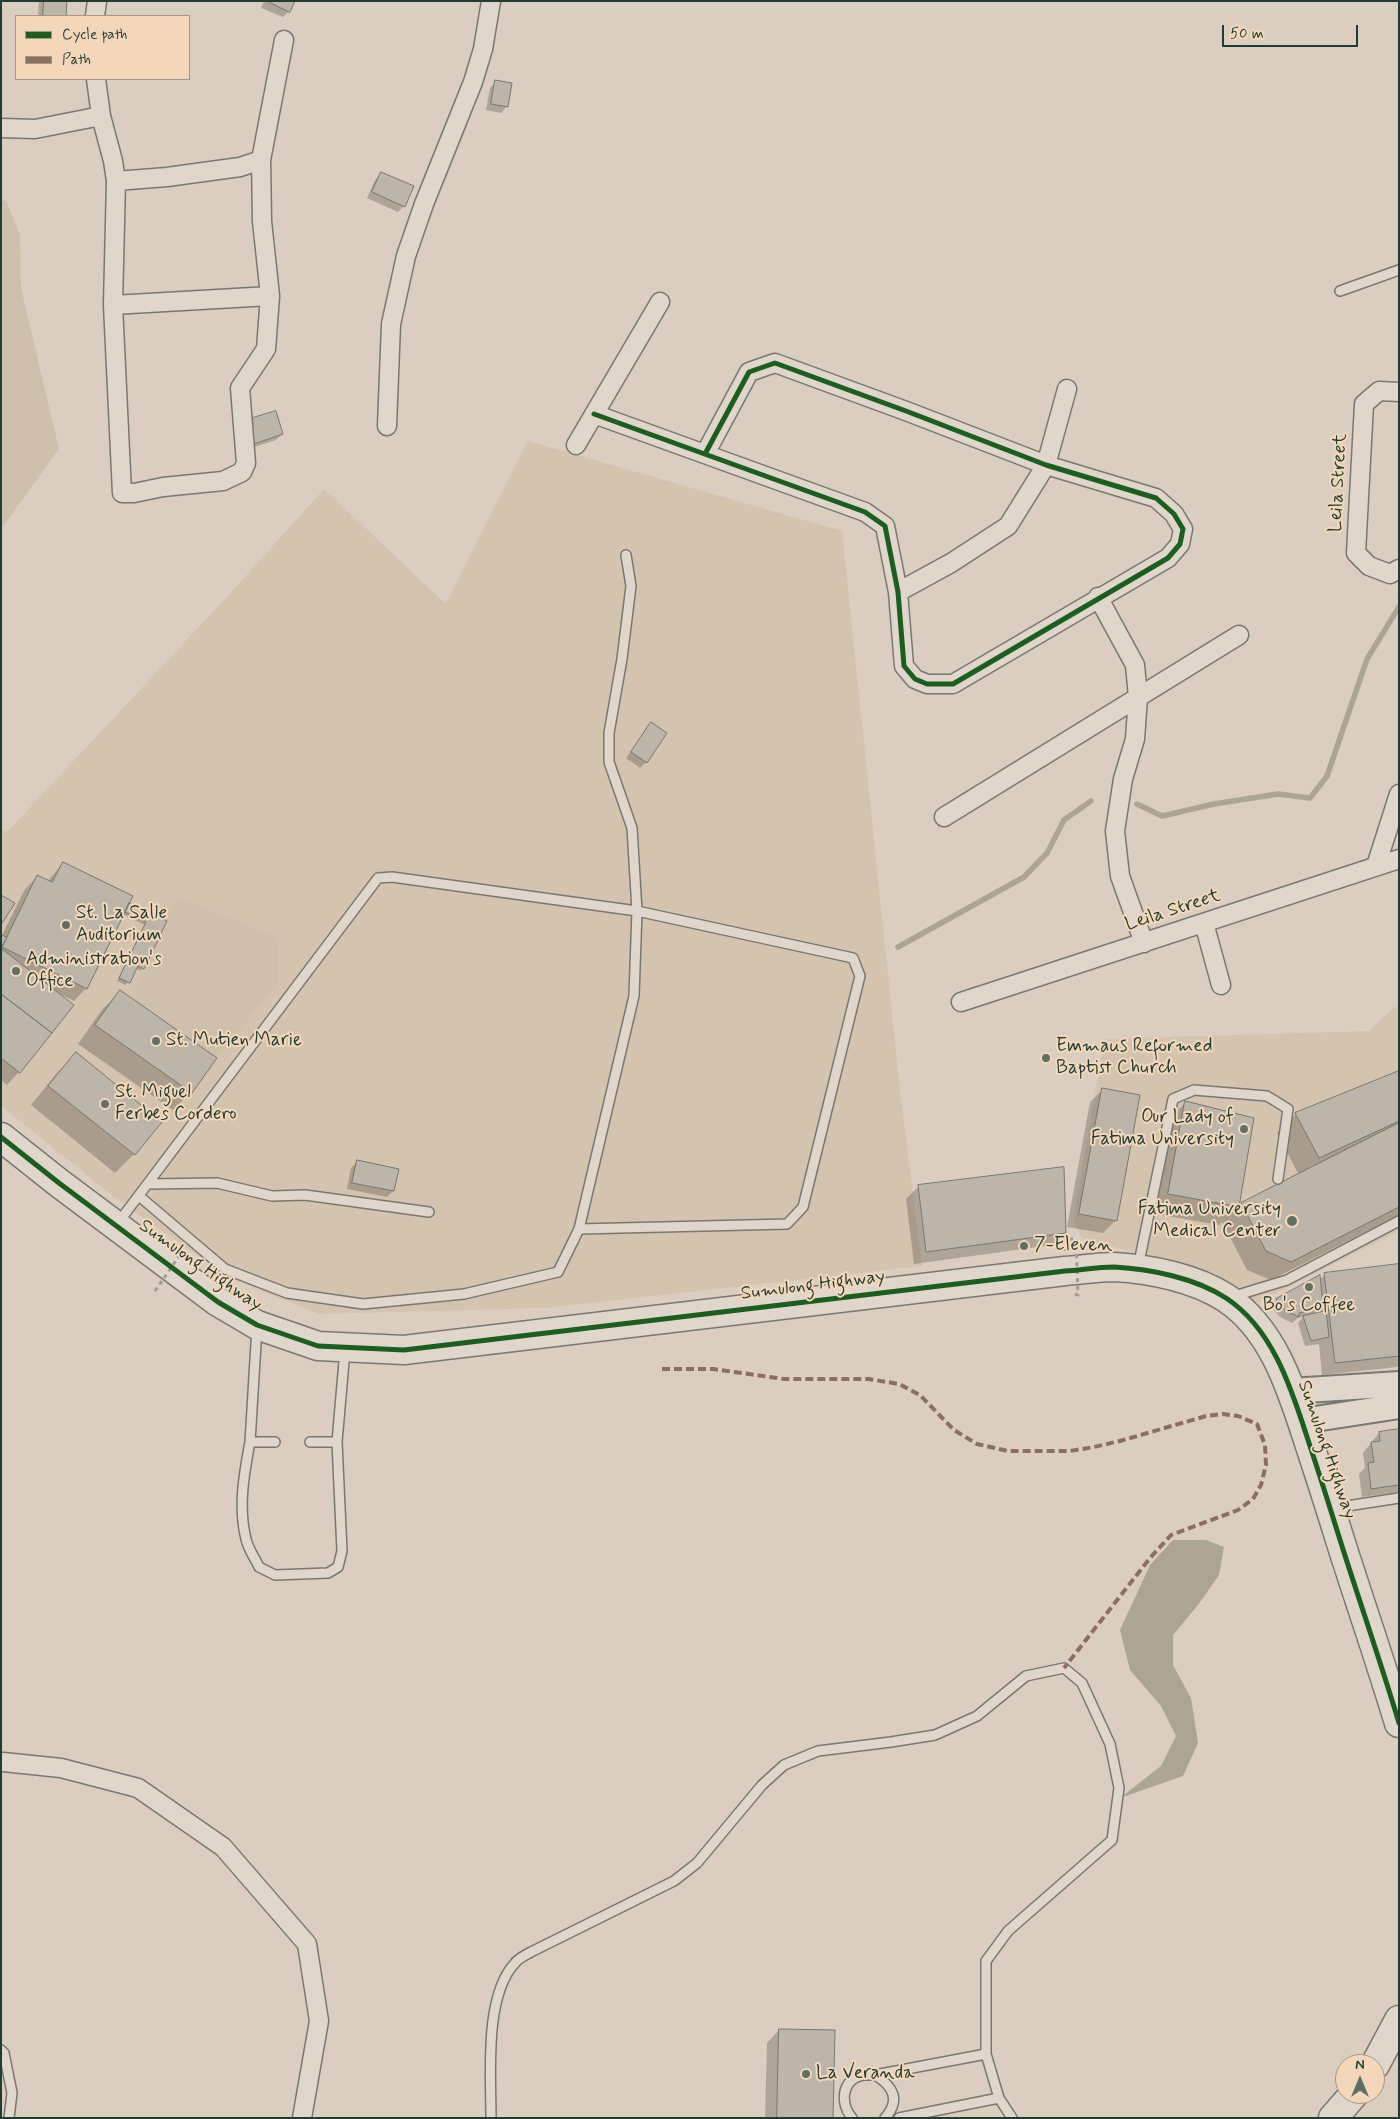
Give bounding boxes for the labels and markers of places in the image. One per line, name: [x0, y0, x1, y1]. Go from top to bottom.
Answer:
place label: St. La Salle Auditorium: [76, 903, 167, 947]
marker: St. La Salle Auditorium: [60, 919, 72, 931]
place label: Administration's Office: [26, 949, 162, 993]
marker: Administration's Office: [10, 965, 22, 977]
place label: St. Mutien Marie: [166, 1030, 302, 1052]
marker: St. Mutien Marie: [150, 1035, 162, 1047]
place label: Emmaus Reformed Baptist Church: [1056, 1036, 1213, 1080]
marker: Emmaus Reformed Baptist Church: [1040, 1052, 1052, 1064]
place label: St. Miguel Ferbes Cordero: [115, 1082, 237, 1126]
marker: St. Miguel Ferbes Cordero: [99, 1098, 111, 1110]
place label: Our Lady of Fatima University: [1091, 1107, 1234, 1151]
marker: Our Lady of Fatima University: [1238, 1123, 1250, 1135]
place label: Fatima University Medical Center: [1138, 1199, 1281, 1243]
marker: Fatima University Medical Center: [1285, 1214, 1299, 1228]
place label: 7-Eleven: [1034, 1235, 1112, 1257]
marker: 7-Eleven: [1018, 1240, 1030, 1252]
marker: Bo's Coffee: [1303, 1281, 1315, 1293]
place label: Bo's Coffee: [1263, 1295, 1355, 1317]
place label: La Veranda: [816, 2063, 915, 2085]
marker: La Veranda: [800, 2068, 812, 2080]

